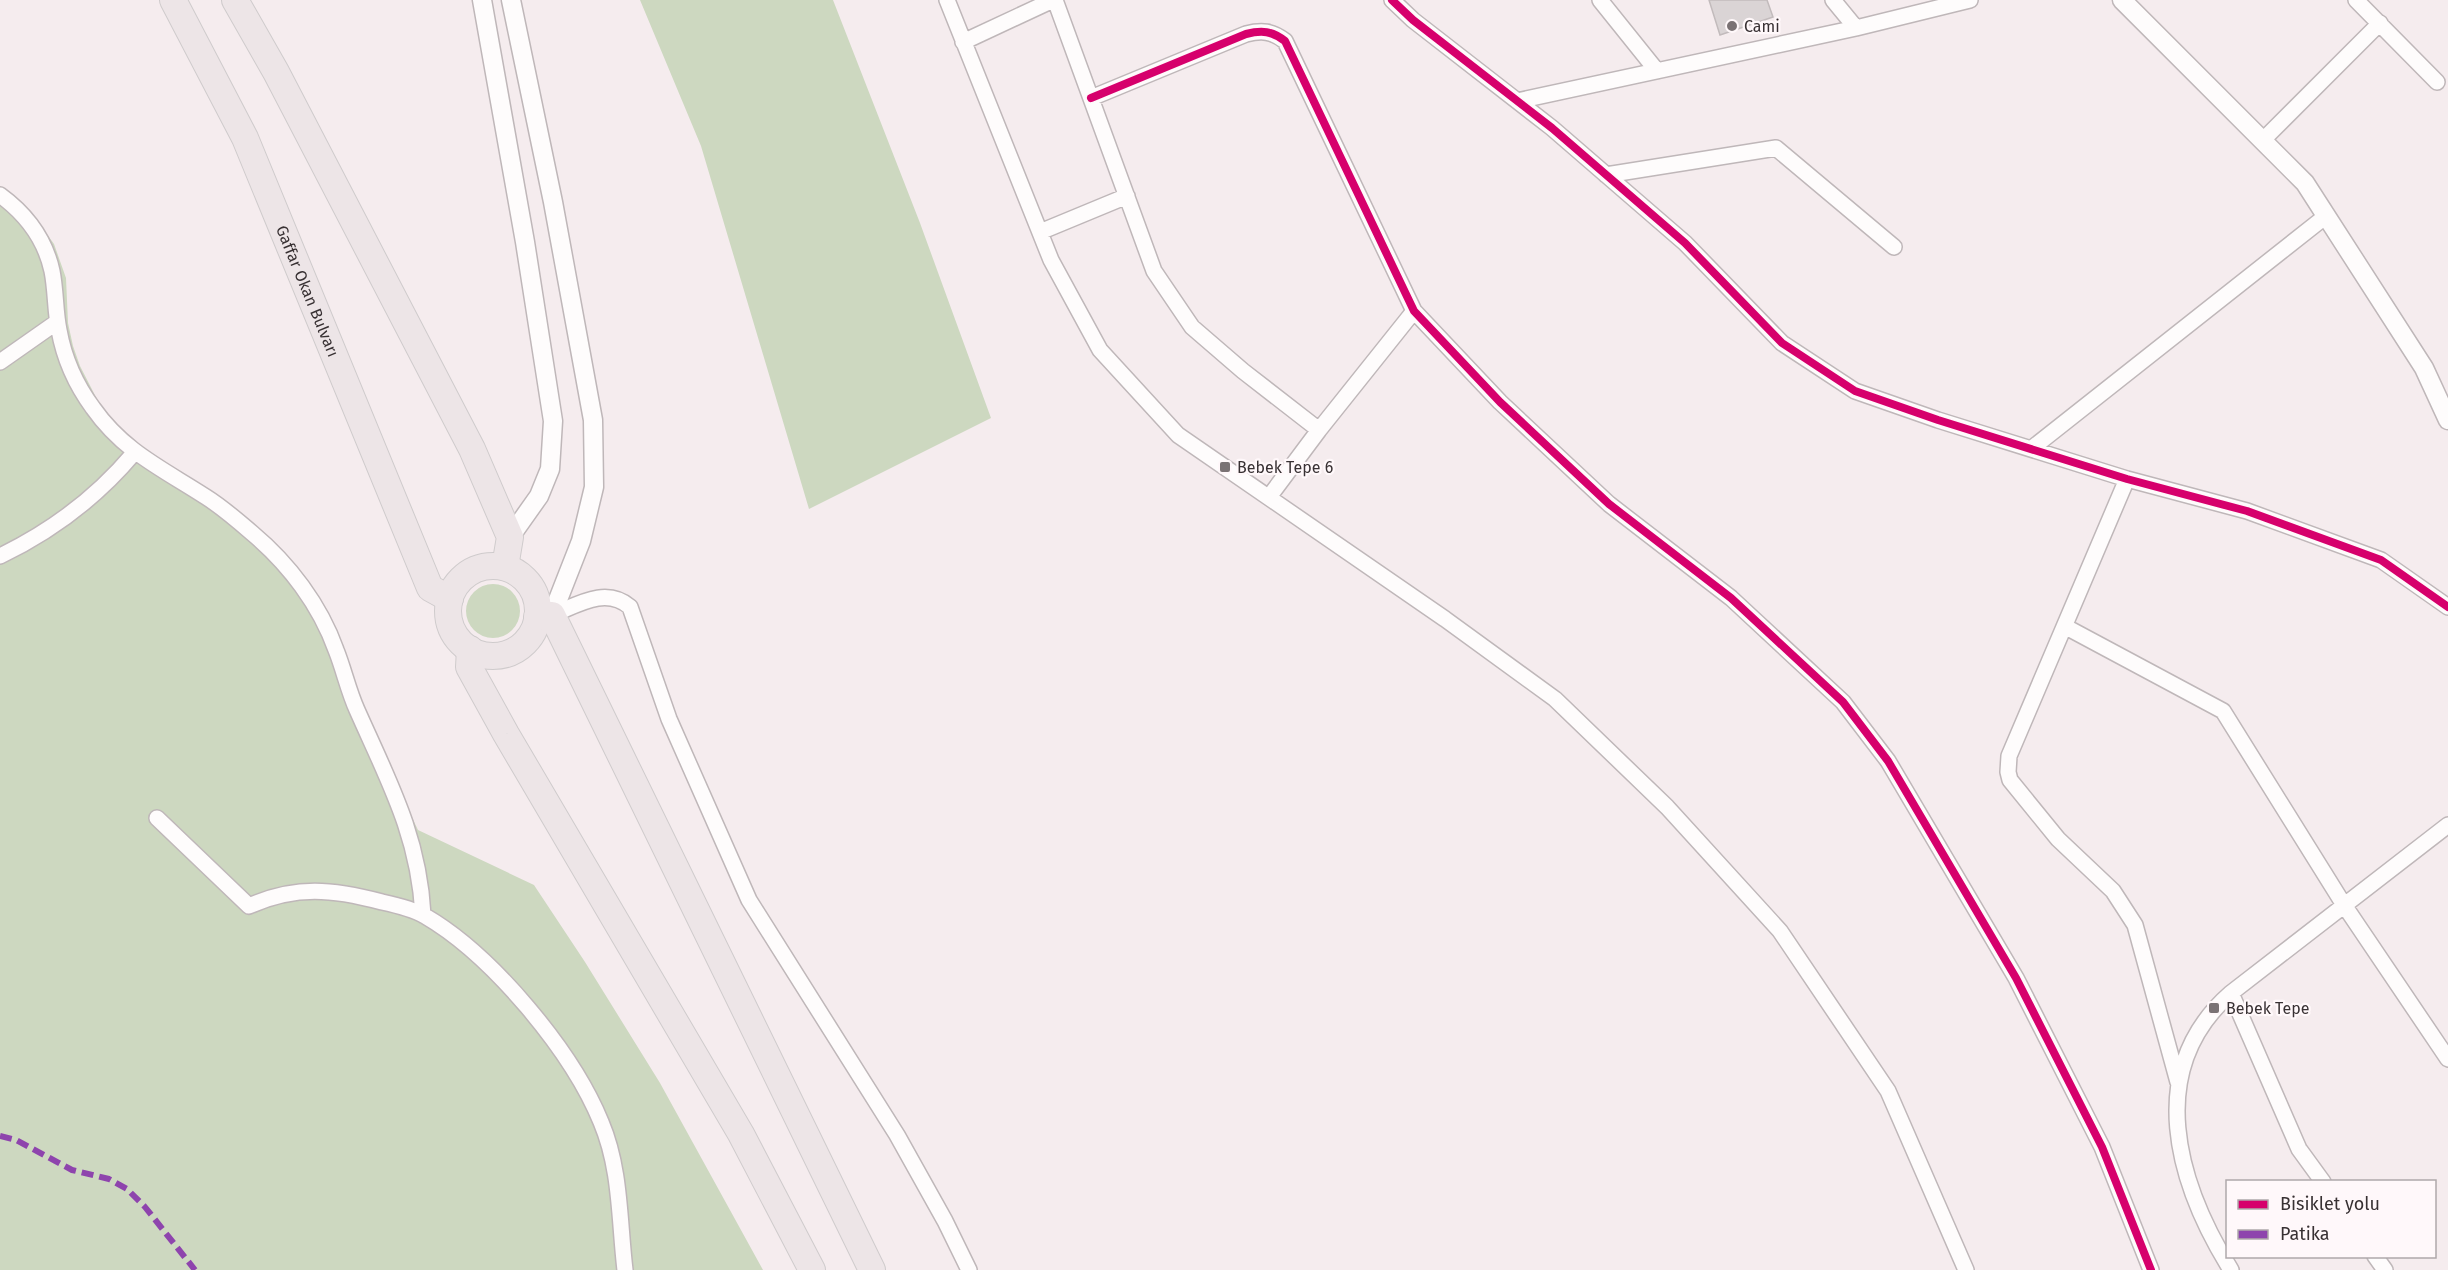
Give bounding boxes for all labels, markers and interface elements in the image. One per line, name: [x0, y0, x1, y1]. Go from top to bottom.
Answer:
place label: Cami: [1744, 17, 1780, 36]
marker: Cami: [1725, 19, 1739, 33]
street label: Gaffar Okan Bulvarı: [272, 222, 343, 359]
place label: Bebek Tepe 6: [1237, 458, 1333, 477]
marker: Bebek Tepe 6: [1218, 460, 1232, 474]
place label: Bebek Tepe: [2226, 999, 2309, 1018]
marker: Bebek Tepe: [2207, 1001, 2221, 1015]
legend: [2226, 1180, 2436, 1258]
text: Bisiklet yolu: [2280, 1193, 2380, 1215]
text: Patika: [2280, 1223, 2330, 1245]

